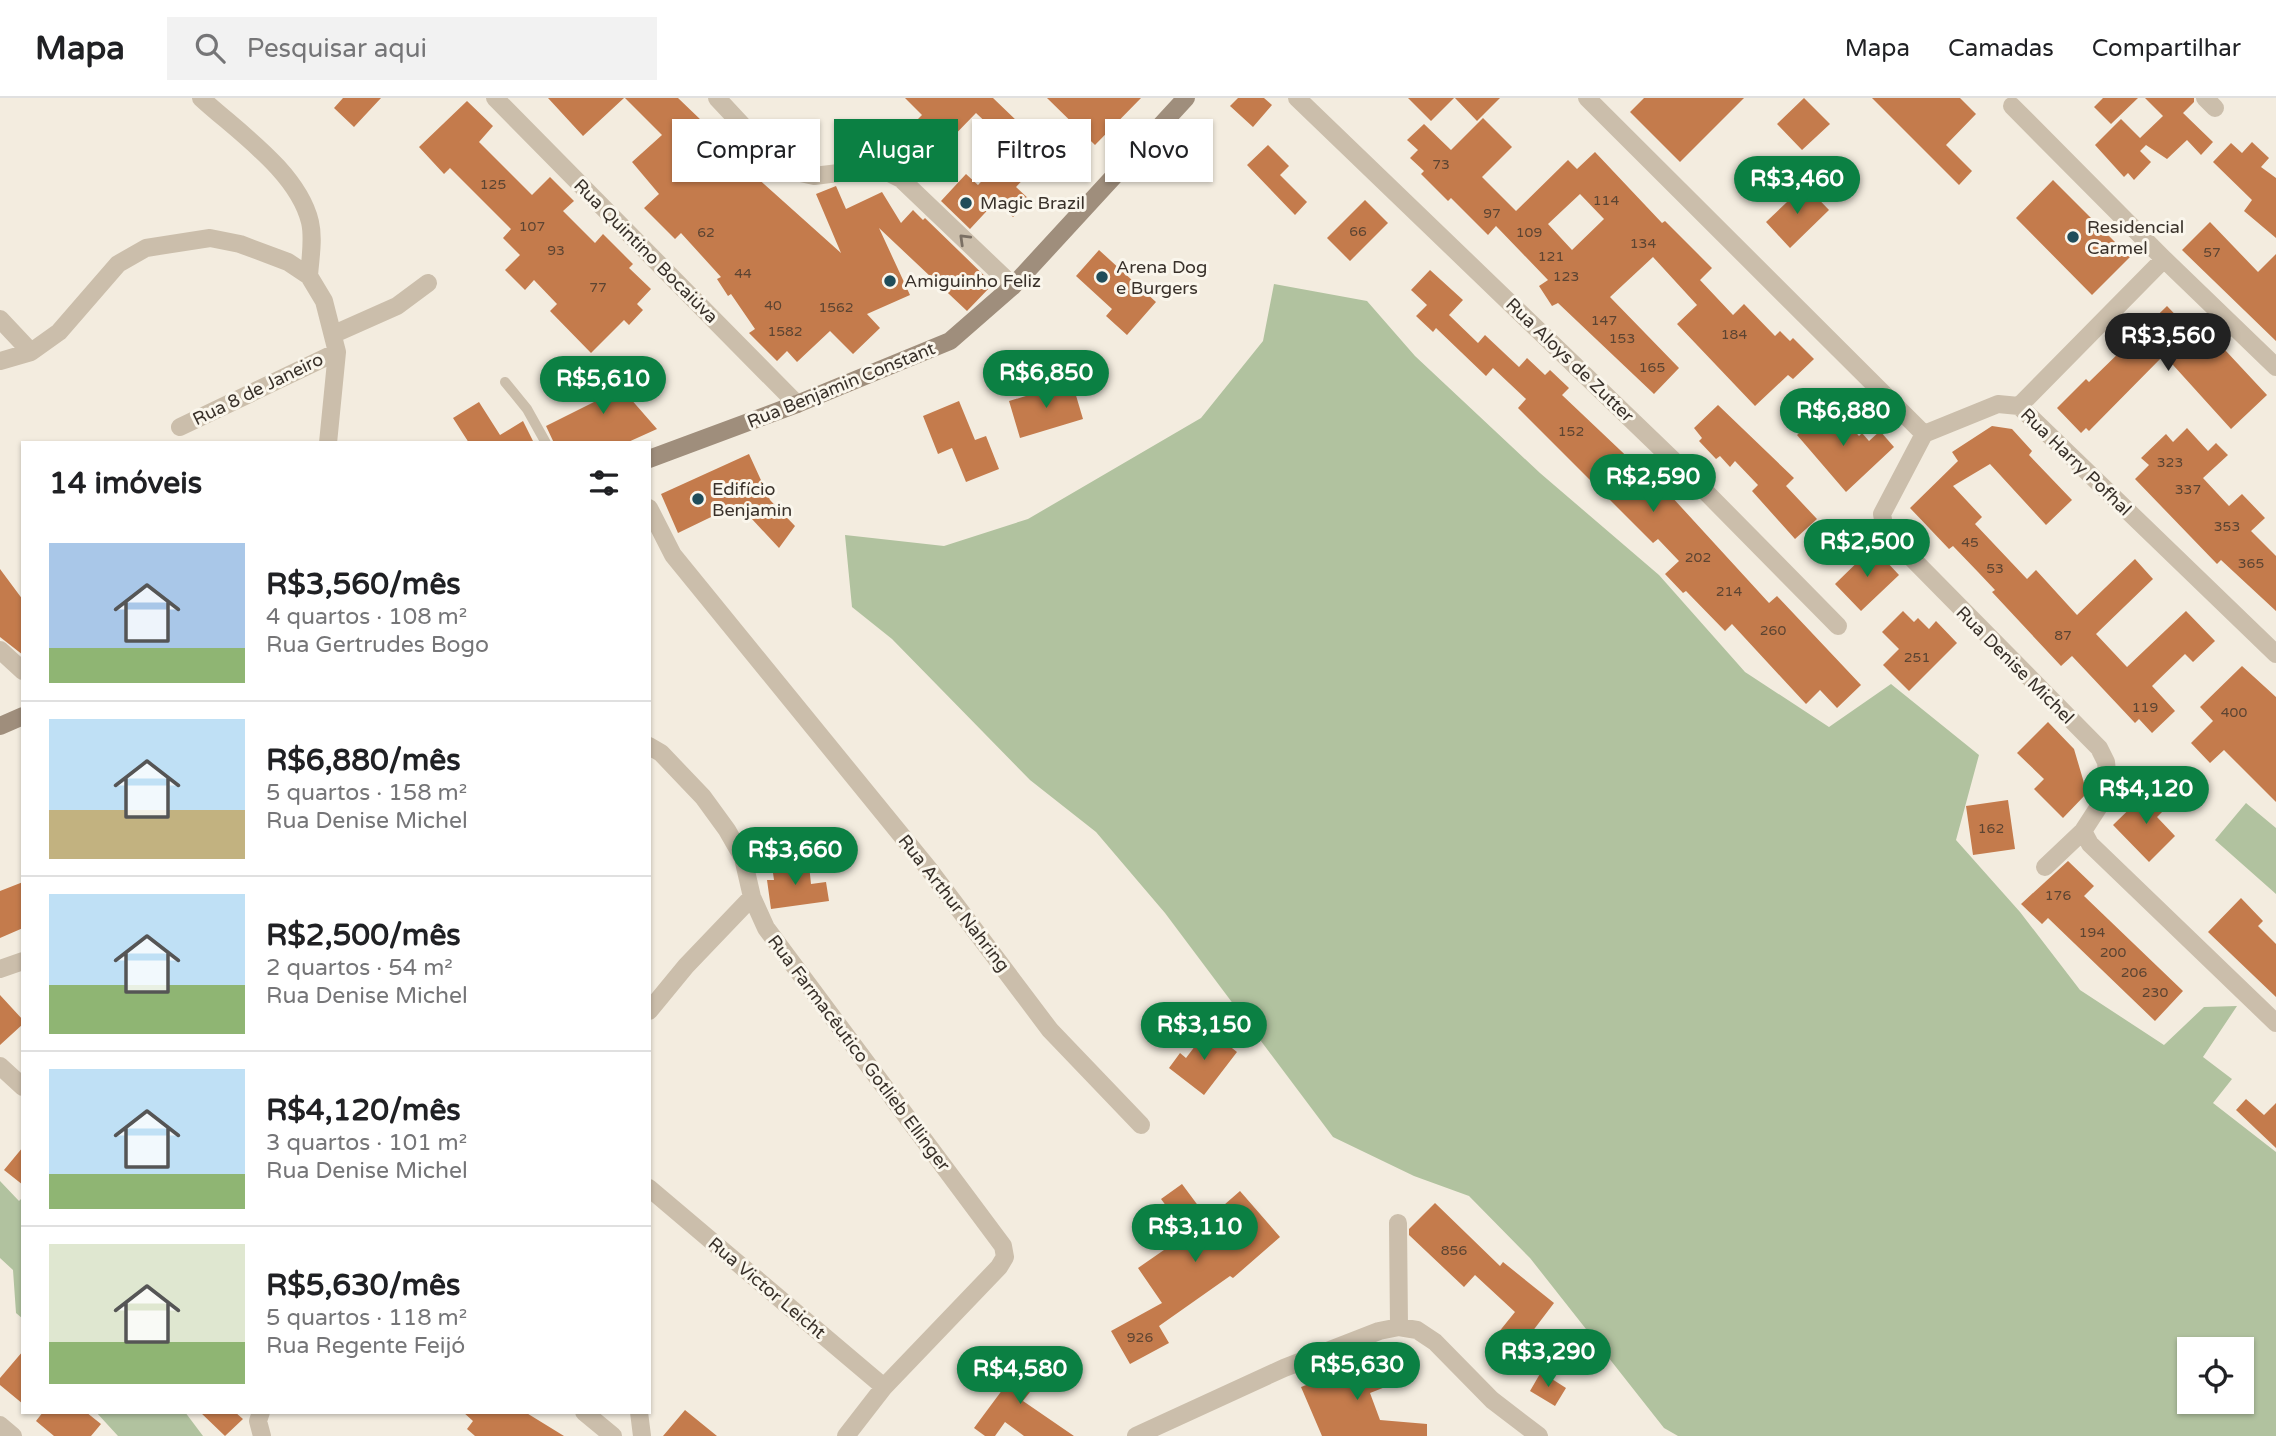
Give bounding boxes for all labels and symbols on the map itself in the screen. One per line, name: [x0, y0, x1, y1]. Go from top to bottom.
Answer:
house number: 73: [1432, 156, 1450, 173]
pin: R$3,460: [1732, 156, 1862, 216]
street label: Rua Quintino Bocaiúva: [569, 174, 723, 328]
house number: 125: [480, 176, 506, 193]
place label: Magic Brazil: [980, 192, 1085, 214]
house number: 114: [1593, 192, 1619, 209]
marker: Magic Brazil: [958, 195, 974, 211]
house number: 97: [1483, 205, 1501, 222]
place label: Residencial Carmel: [2087, 216, 2184, 259]
house number: 107: [519, 218, 545, 235]
house number: 66: [1349, 223, 1367, 240]
house number: 62: [697, 224, 715, 241]
house number: 109: [1516, 224, 1542, 241]
marker: Residencial Carmel: [2065, 229, 2081, 245]
one-way arrow: [959, 234, 972, 247]
house number: 134: [1630, 235, 1656, 252]
house number: 93: [547, 242, 565, 259]
house number: 57: [2203, 244, 2221, 261]
house number: 121: [1538, 248, 1564, 265]
place label: Arena Dog e Burgers: [1116, 256, 1207, 299]
house number: 44: [734, 265, 752, 282]
house number: 123: [1553, 268, 1579, 285]
marker: Arena Dog e Burgers: [1094, 269, 1110, 285]
place label: Amiguinho Feliz: [904, 270, 1041, 292]
marker: Amiguinho Feliz: [882, 273, 898, 289]
house number: 77: [589, 279, 607, 296]
street label: Rua Aloys de Zutter: [1501, 293, 1639, 427]
house number: 40: [764, 297, 782, 314]
house number: 1562: [818, 299, 854, 316]
house number: 147: [1591, 312, 1617, 329]
pin: R$3,560: [2103, 314, 2233, 373]
house number: 1582: [767, 323, 803, 340]
house number: 184: [1721, 326, 1747, 343]
house number: 153: [1609, 330, 1635, 347]
street label: Rua Benjamin Constant: [744, 337, 938, 433]
street label: Rua 8 de Janeiro: [189, 348, 327, 430]
pin: R$6,850: [981, 350, 1111, 410]
pin: R$5,610: [538, 356, 668, 416]
house number: 165: [1639, 359, 1665, 376]
pin: R$6,880: [1778, 388, 1908, 448]
street label: Rua Harry Pofhal: [2016, 404, 2136, 520]
house number: 152: [1558, 423, 1584, 440]
pin: R$2,590: [1588, 454, 1718, 514]
house number: 323: [2157, 454, 2183, 471]
place label: Edifício Benjamin: [712, 478, 792, 521]
house number: 337: [2175, 481, 2201, 498]
marker: Edifício Benjamin: [690, 491, 706, 507]
house number: 353: [2214, 518, 2240, 535]
pin: R$2,500: [1802, 519, 1932, 579]
house number: 45: [1961, 534, 1979, 551]
house number: 202: [1685, 549, 1711, 566]
house number: 365: [2238, 555, 2264, 572]
house number: 53: [1986, 560, 2004, 577]
house number: 214: [1716, 583, 1742, 600]
street label: Rua Denise Michel: [1951, 601, 2079, 729]
house number: 260: [1760, 622, 1786, 639]
house number: 87: [2054, 627, 2072, 644]
house number: 251: [1904, 649, 1930, 666]
house number: 119: [2132, 699, 2158, 716]
house number: 400: [2221, 704, 2247, 721]
pin: R$4,120: [2081, 766, 2211, 826]
house number: 162: [1978, 820, 2004, 837]
pin: R$3,660: [730, 828, 860, 887]
street label: Rua Arthur Nahring: [894, 830, 1014, 976]
house number: 176: [2045, 887, 2071, 904]
house number: 194: [2079, 924, 2105, 941]
street label: Rua Farmacêutico Gotlieb Ellinger: [763, 931, 955, 1175]
house number: 200: [2100, 944, 2126, 961]
house number: 206: [2121, 964, 2147, 981]
house number: 230: [2142, 984, 2168, 1001]
pin: R$3,150: [1139, 1002, 1269, 1062]
pin: R$3,110: [1130, 1204, 1260, 1264]
street label: Rua Victor Leicht: [704, 1232, 830, 1344]
house number: 856: [1441, 1242, 1467, 1259]
house number: 926: [1127, 1329, 1153, 1346]
pin: R$3,290: [1483, 1330, 1613, 1389]
pin: R$5,630: [1292, 1342, 1422, 1402]
pin: R$4,580: [955, 1346, 1085, 1406]

